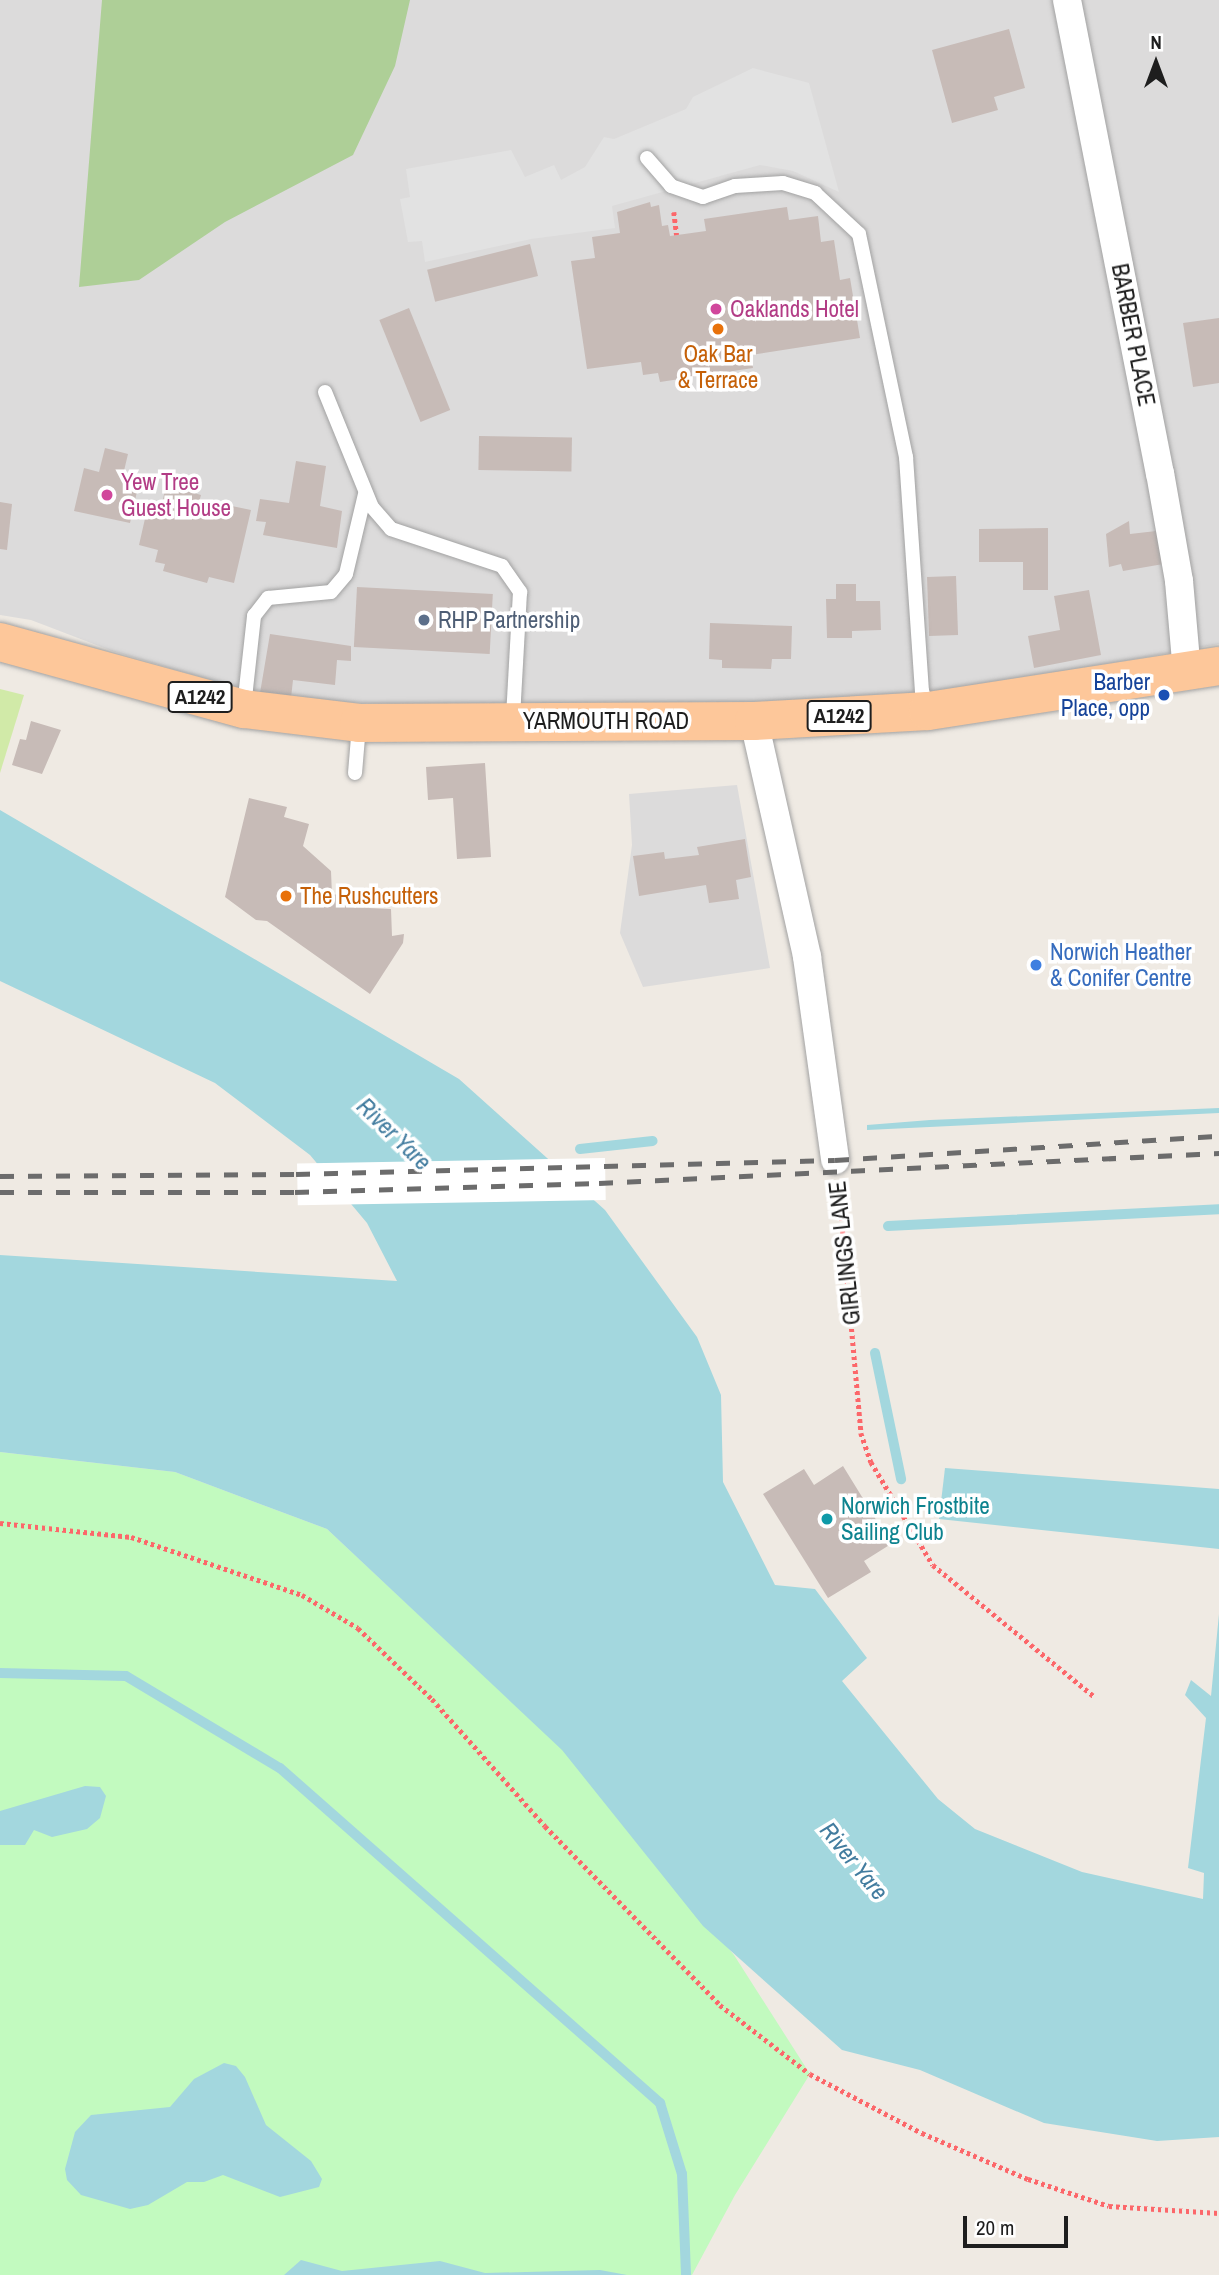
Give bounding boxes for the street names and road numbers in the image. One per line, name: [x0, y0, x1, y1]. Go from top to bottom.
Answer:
street label: BARBER PLACE: [1106, 261, 1160, 409]
road number: A1242: [167, 680, 233, 714]
road number: A1242: [806, 698, 872, 734]
street label: YARMOUTH ROAD: [523, 707, 689, 735]
street label: GIRLINGS LANE: [824, 1180, 866, 1326]

